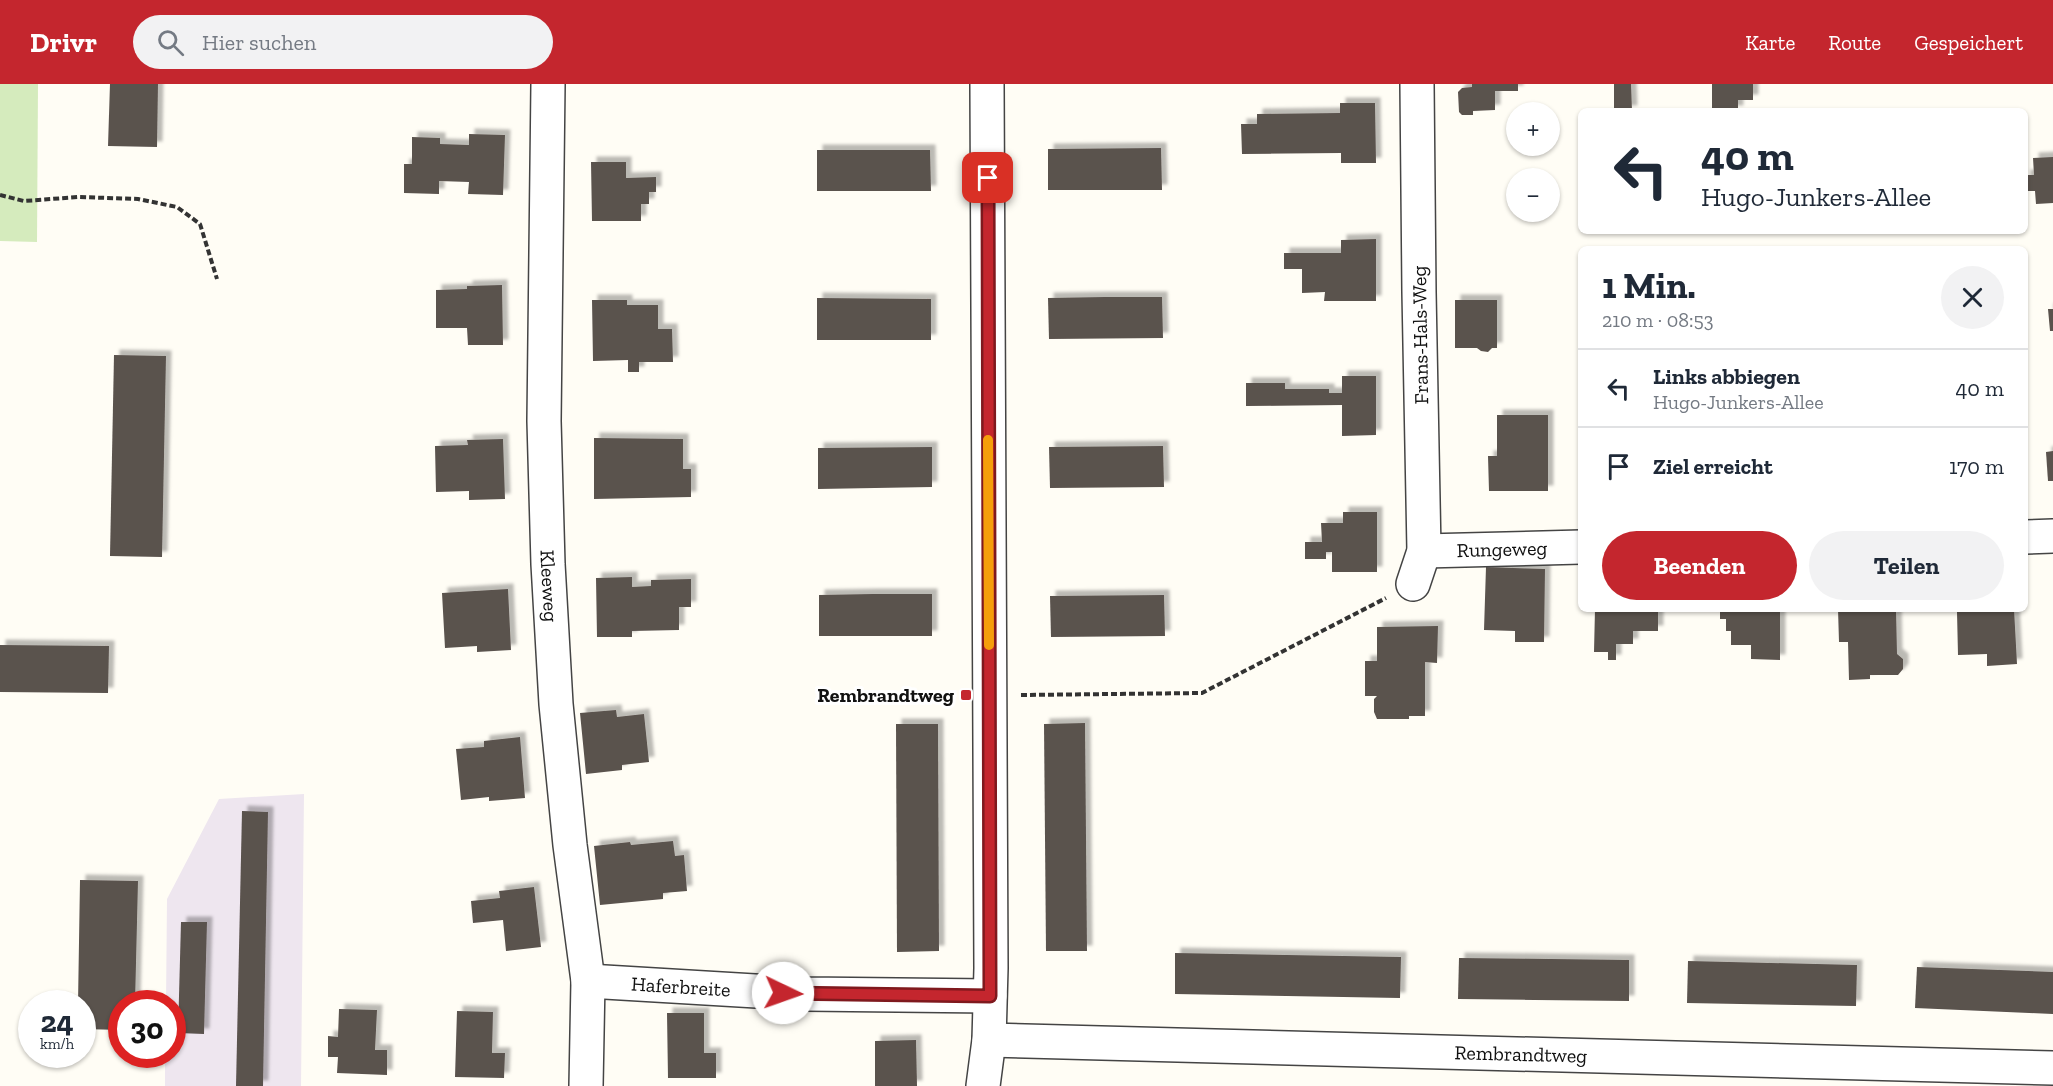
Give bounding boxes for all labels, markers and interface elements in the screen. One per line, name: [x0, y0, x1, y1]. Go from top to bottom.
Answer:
search box: [133, 15, 553, 69]
text: Drivr: [30, 26, 97, 59]
icon: search: [154, 26, 187, 59]
text: Hier suchen: [202, 29, 316, 56]
text: Karte: [1745, 30, 1795, 55]
text: Route: [1828, 30, 1881, 55]
text: Gespeichert: [1914, 30, 2023, 55]
map controls: [1506, 102, 1560, 222]
button: +: [1506, 102, 1560, 156]
text: 40 m: [1701, 130, 1794, 181]
icon: left: [1602, 132, 1680, 210]
pin: [962, 152, 1013, 203]
icon: arrive: [971, 161, 1004, 194]
button: −: [1506, 168, 1560, 222]
text: Hugo-Junkers-Allee: [1701, 181, 1931, 213]
text: 1 Min.: [1602, 264, 1696, 307]
street label: Frans-Hals-Weg: [1407, 265, 1433, 405]
button: close: [1941, 266, 2004, 329]
text: 210 m · 08:53: [1602, 308, 1714, 332]
text: Links abbiegen: [1653, 363, 1800, 390]
icon: left: [1602, 372, 1635, 405]
text: 40 m: [1955, 375, 2004, 402]
text: Hugo-Junkers-Allee: [1653, 390, 1824, 414]
icon: arrive: [1602, 450, 1635, 483]
text: Ziel erreicht: [1653, 453, 1773, 480]
text: 170 m: [1949, 453, 2004, 480]
button: Beenden: [1602, 531, 1797, 600]
button: Teilen: [1809, 531, 2004, 600]
street label: Rungeweg: [1456, 536, 1548, 562]
street label: Kleeweg: [536, 549, 563, 623]
place label: Rembrandtweg: [817, 683, 955, 707]
marker: Rembrandtweg: [959, 688, 973, 702]
position arrow: [751, 961, 815, 1025]
street label: Haferbreite: [630, 972, 731, 1002]
speed limit sign: 30: [108, 990, 186, 1068]
text: 24: [40, 1004, 74, 1040]
text: km/h: [40, 1035, 74, 1053]
street label: Rembrandtweg: [1454, 1040, 1588, 1068]

